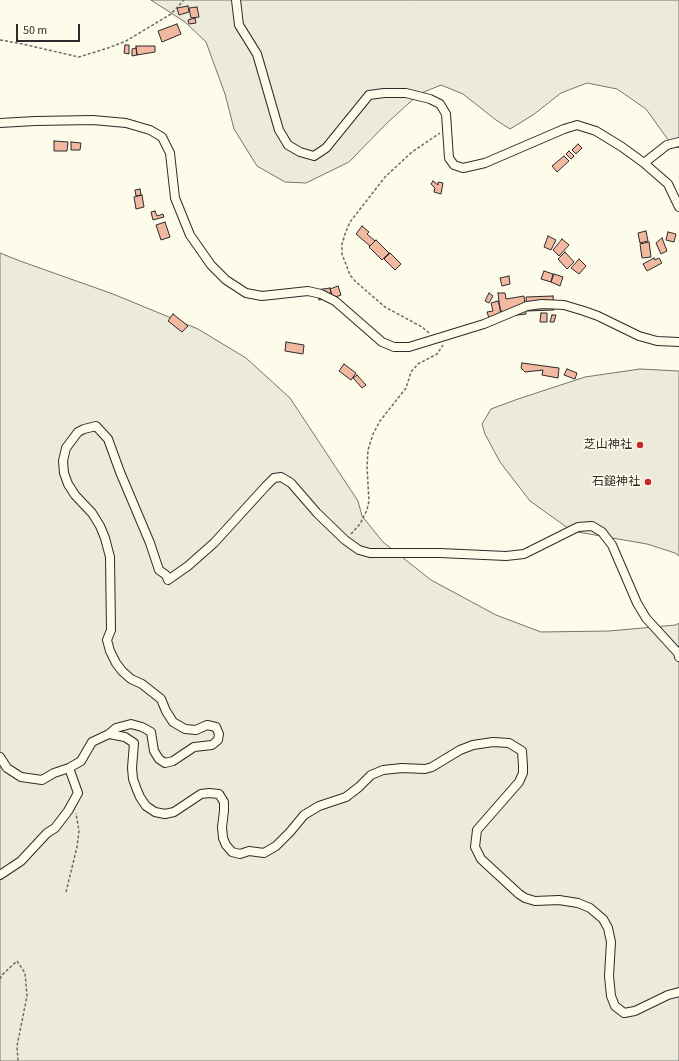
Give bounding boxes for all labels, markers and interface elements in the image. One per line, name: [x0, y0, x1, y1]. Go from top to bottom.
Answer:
scale bar: [18, 16, 82, 42]
text: 50 m: [23, 22, 47, 39]
place label: 芝山神社: [584, 438, 632, 452]
marker: 芝山神社: [635, 440, 645, 450]
place label: 石鎚神社: [592, 475, 640, 489]
marker: 石鎚神社: [643, 477, 653, 487]

